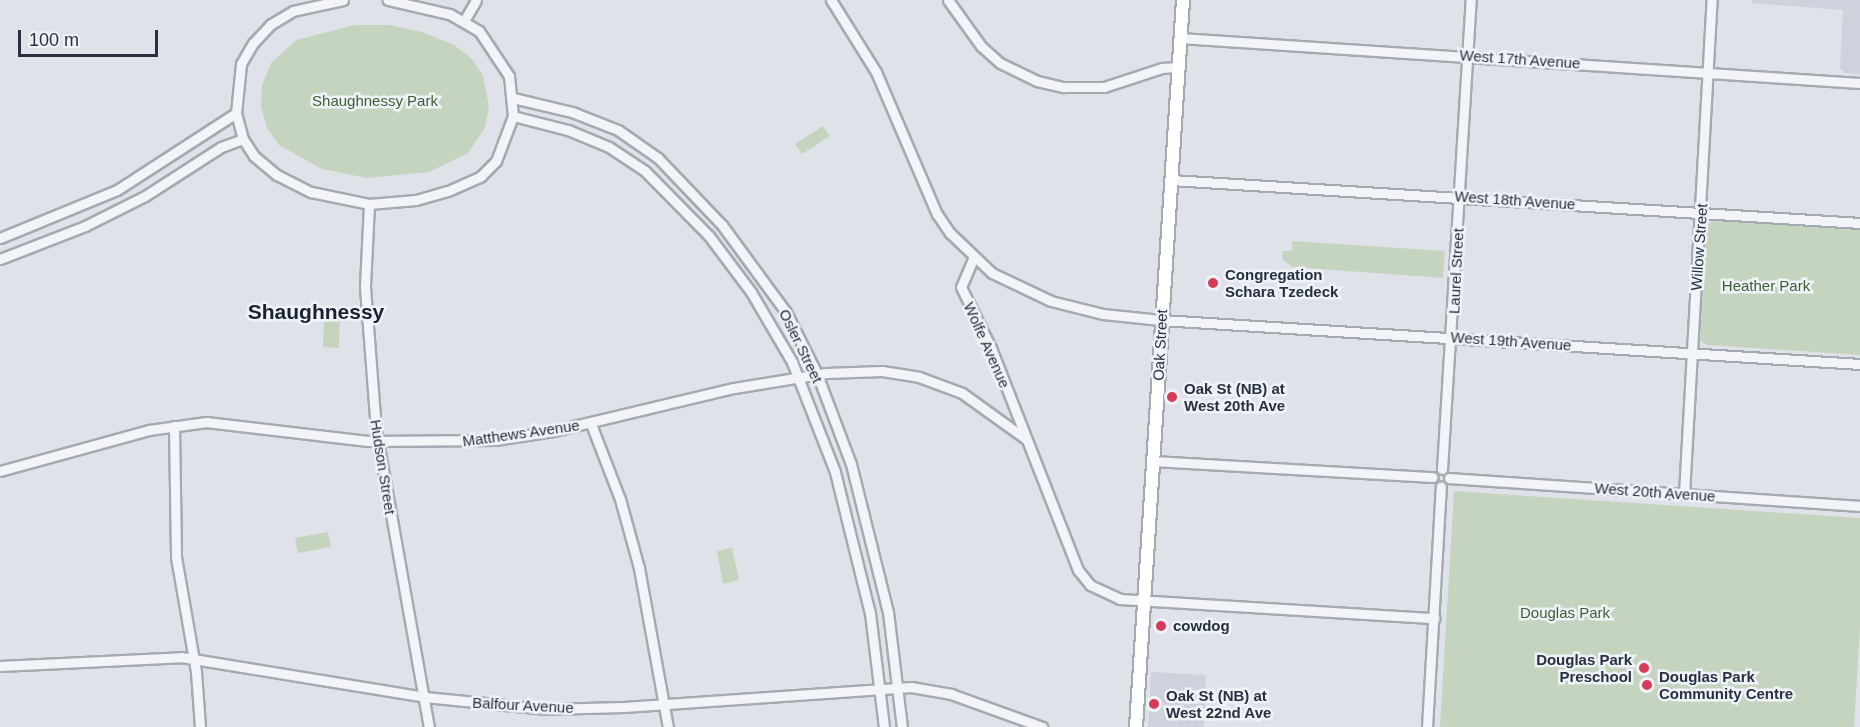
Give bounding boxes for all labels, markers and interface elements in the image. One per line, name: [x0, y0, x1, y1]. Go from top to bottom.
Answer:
scale bar: [21, 18, 160, 56]
text: 100 m: [29, 30, 79, 50]
street label: West 17th Avenue: [1459, 46, 1581, 72]
park label: Shaughnessy Park: [312, 92, 438, 110]
street label: West 18th Avenue: [1454, 187, 1576, 213]
street label: Willow Street: [1687, 203, 1711, 291]
street label: Laurel Street: [1445, 228, 1467, 314]
place label: Congregation Schara Tzedeck: [1225, 265, 1338, 300]
marker: Congregation Schara Tzedeck: [1206, 276, 1220, 290]
park label: Heather Park: [1722, 277, 1810, 295]
district label: Shaughnessy: [248, 299, 384, 325]
street label: Wolfe Avenue: [960, 299, 1014, 391]
street label: Osler Street: [775, 306, 827, 386]
street label: Oak Street: [1149, 309, 1171, 381]
street label: West 19th Avenue: [1450, 328, 1572, 354]
place label: Oak St (NB) at West 20th Ave: [1184, 379, 1286, 414]
marker: Oak St (NB) at West 20th Ave: [1165, 390, 1179, 404]
street label: Matthews Avenue: [461, 416, 581, 450]
street label: Hudson Street: [367, 418, 399, 516]
street label: West 20th Avenue: [1594, 479, 1716, 505]
park label: Douglas Park: [1520, 604, 1610, 622]
place label: cowdog: [1173, 617, 1230, 635]
marker: cowdog: [1154, 619, 1168, 633]
place label: Douglas Park Preschool: [1536, 650, 1632, 685]
marker: Douglas Park Preschool: [1637, 661, 1651, 675]
place label: Douglas Park Community Centre: [1659, 667, 1793, 702]
marker: Douglas Park Community Centre: [1640, 678, 1654, 692]
place label: Oak St (NB) at West 22nd Ave: [1166, 686, 1272, 721]
street label: Balfour Avenue: [471, 693, 575, 717]
marker: Oak St (NB) at West 22nd Ave: [1147, 697, 1161, 711]

